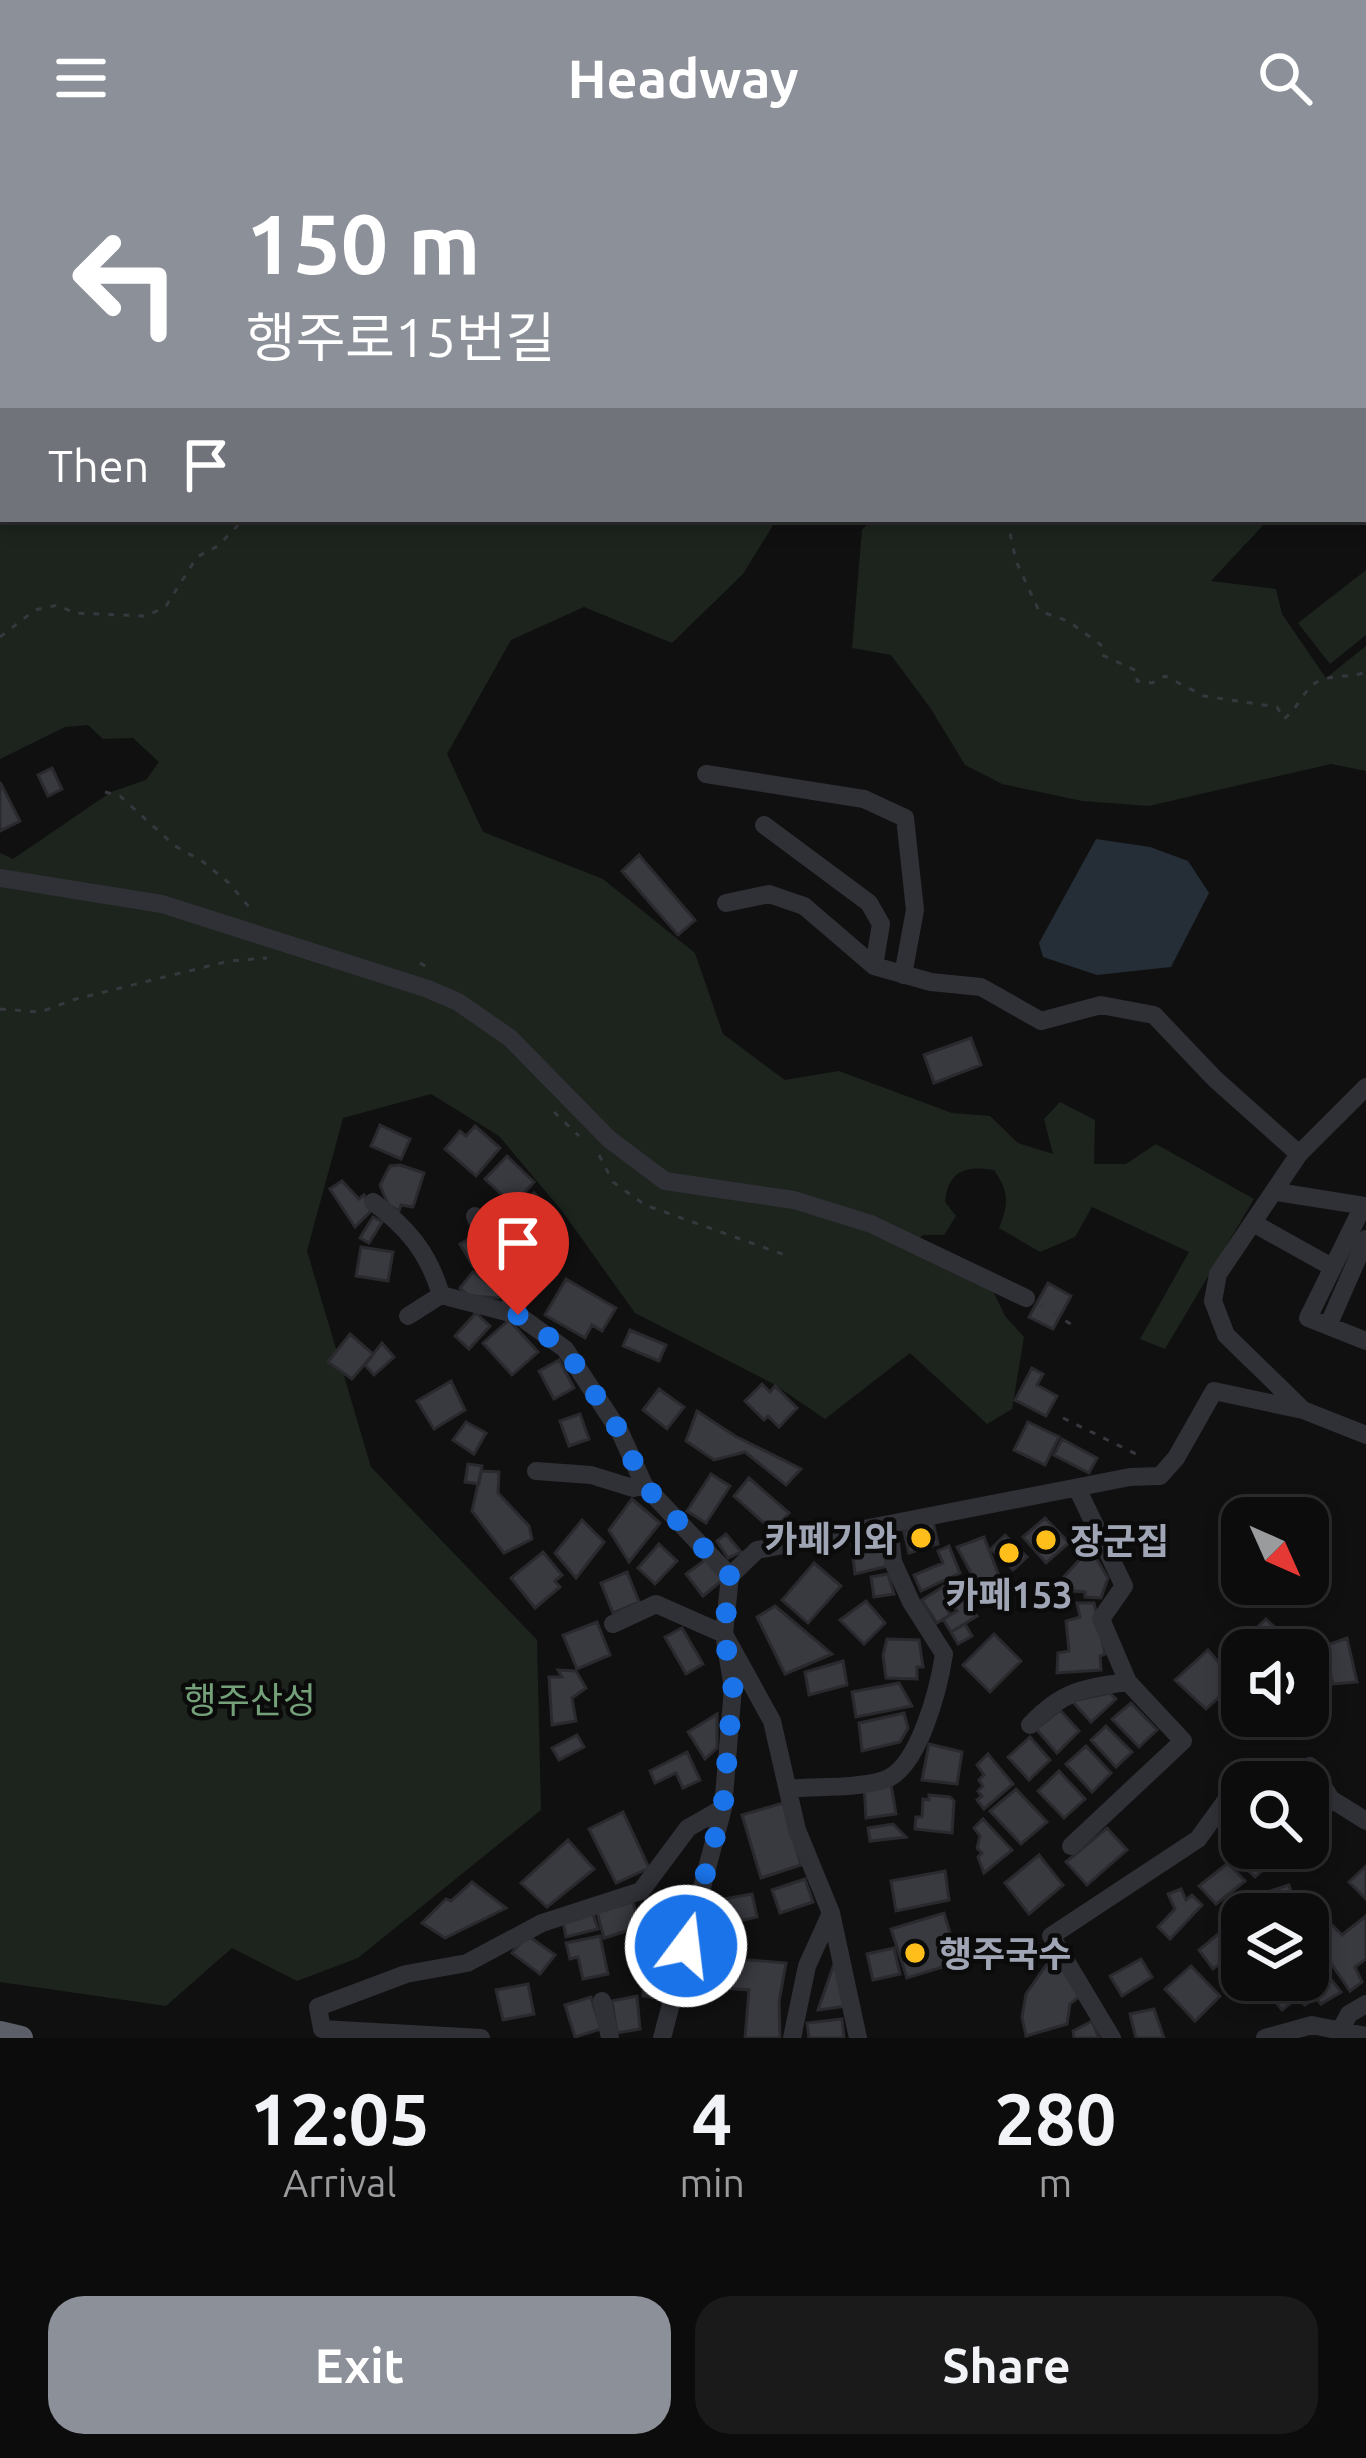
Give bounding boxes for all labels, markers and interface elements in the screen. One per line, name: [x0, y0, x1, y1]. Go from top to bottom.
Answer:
icon: menu: [48, 45, 114, 111]
icon: search: [1252, 45, 1318, 111]
text: Headway: [567, 48, 799, 108]
text: 150 m: [246, 196, 480, 290]
icon: left: [48, 204, 204, 360]
text: 행주로15번길: [246, 307, 555, 367]
icon: arrive: [173, 432, 239, 498]
text: Then: [48, 440, 149, 491]
pin: [467, 1192, 569, 1315]
icon: arrive: [485, 1210, 551, 1276]
north arrow: [1221, 1497, 1329, 1605]
map controls: [1221, 1497, 1329, 2001]
place label: 카페기와: [765, 1518, 897, 1559]
place label: 장군집: [1070, 1520, 1169, 1561]
marker: 카페기와: [908, 1525, 934, 1551]
marker: 장군집: [1033, 1527, 1059, 1553]
marker: 카페153: [996, 1540, 1022, 1566]
place label: 카페153: [945, 1574, 1073, 1615]
button: sound: [1221, 1629, 1329, 1737]
park label: 행주산성: [184, 1679, 316, 1720]
button: search: [1221, 1761, 1329, 1869]
position arrow: [623, 1883, 749, 2009]
button: layers: [1221, 1893, 1329, 2001]
place label: 행주국수: [939, 1933, 1071, 1974]
marker: 행주국수: [902, 1940, 928, 1966]
text: 12:05: [250, 2078, 430, 2159]
text: 4: [692, 2078, 732, 2159]
text: 280: [994, 2078, 1116, 2159]
text: Arrival: [283, 2161, 397, 2204]
text: min: [679, 2161, 745, 2204]
text: m: [1039, 2161, 1072, 2204]
button: Exit: [48, 2296, 671, 2434]
button: Share: [695, 2296, 1318, 2434]

